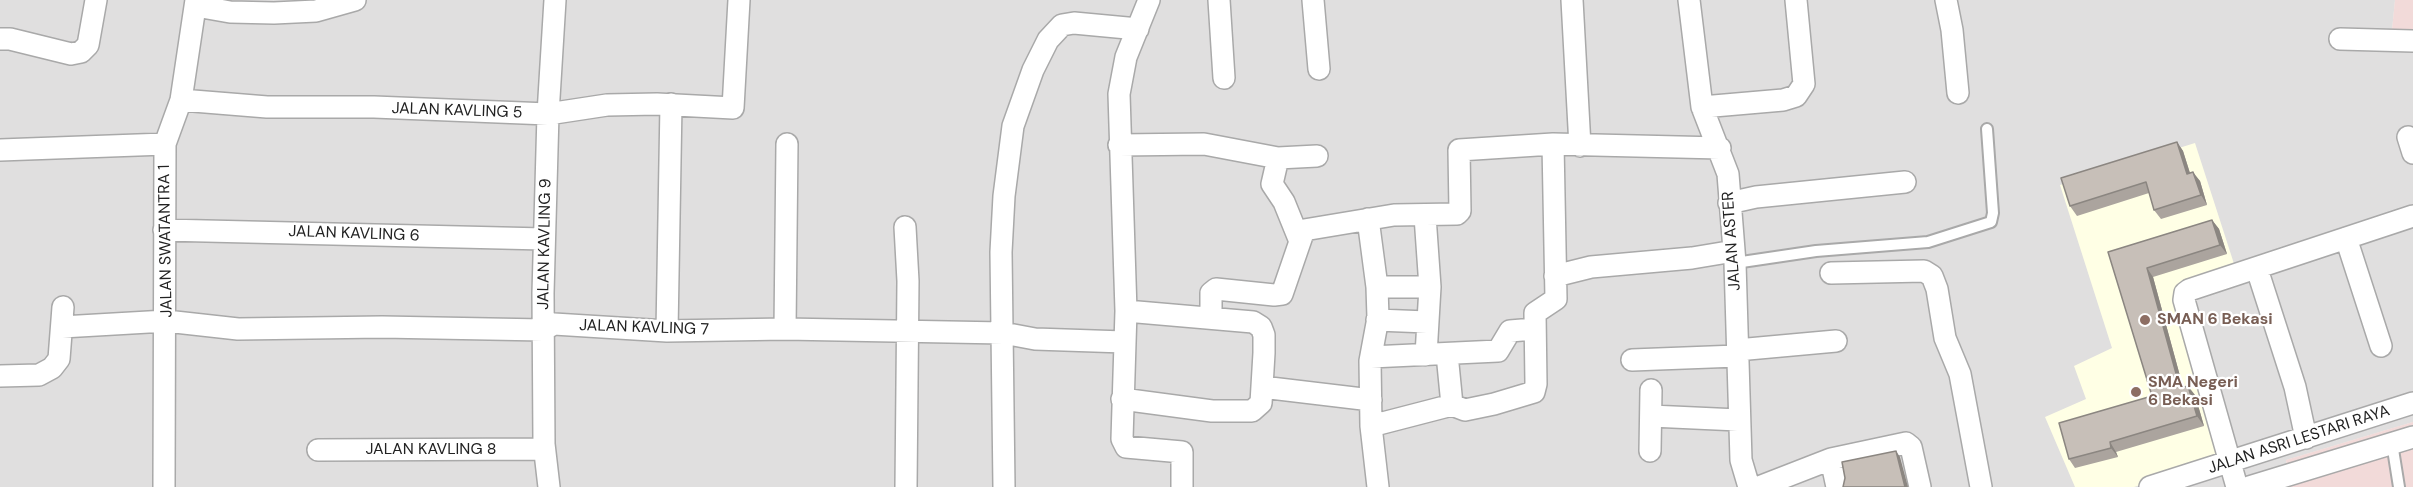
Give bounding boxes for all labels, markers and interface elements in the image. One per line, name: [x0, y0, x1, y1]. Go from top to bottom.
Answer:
street label: JALAN KAVLING 5: [391, 99, 523, 123]
street label: JALAN SWATANTRA 1: [155, 164, 177, 318]
street label: JALAN KAVLING 9: [534, 178, 556, 310]
street label: JALAN ASTER: [1719, 191, 1745, 291]
street label: JALAN KAVLING 6: [288, 222, 420, 246]
place label: SMAN 6 Bekasi: [2157, 310, 2273, 330]
marker: SMAN 6 Bekasi: [2138, 313, 2152, 327]
street label: JALAN KAVLING 7: [579, 316, 709, 340]
place label: SMA Negeri 6 Bekasi: [2148, 373, 2238, 411]
marker: SMA Negeri 6 Bekasi: [2129, 385, 2143, 399]
street label: JALAN ASRI LESTARI RAYA: [2206, 402, 2392, 478]
street label: JALAN KAVLING 8: [366, 440, 496, 460]

